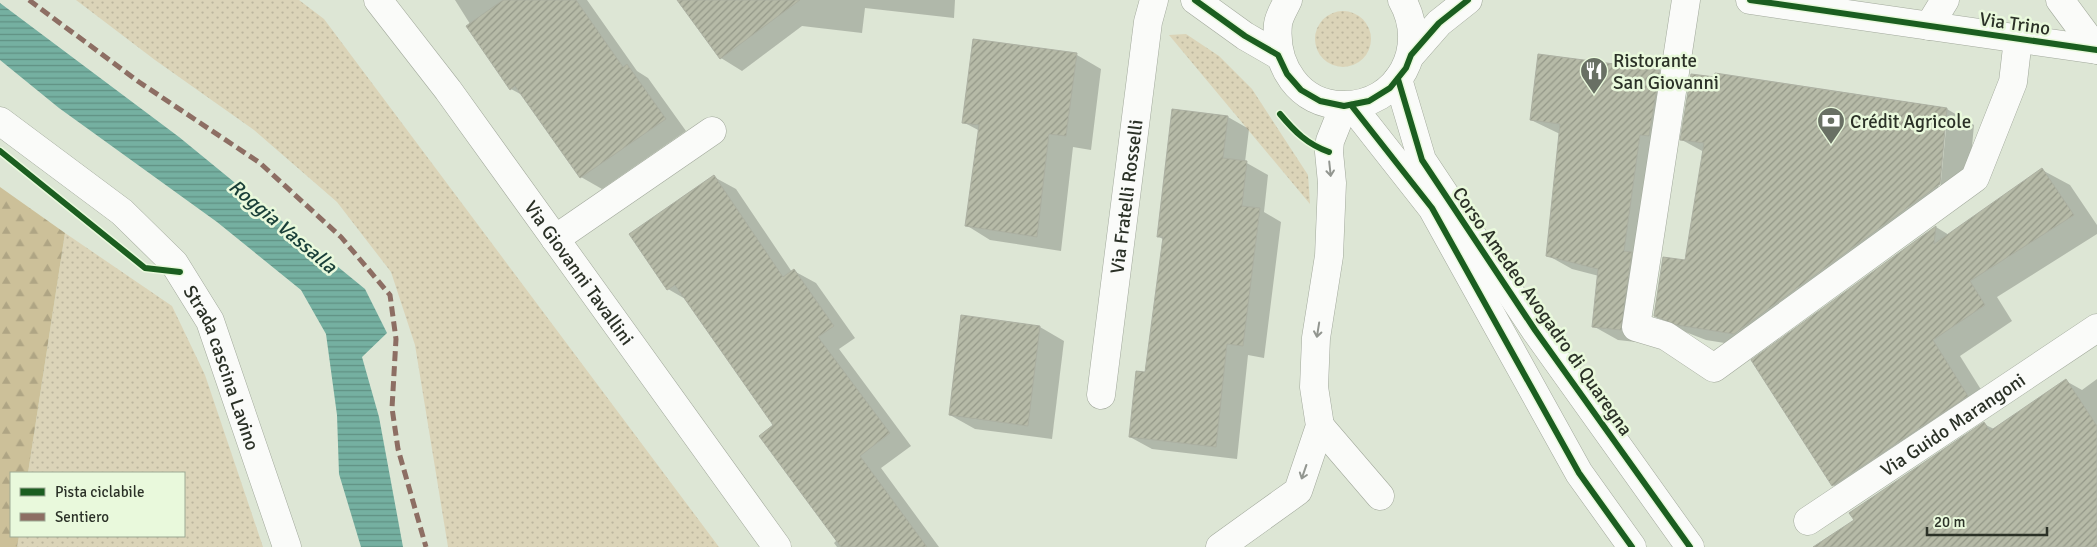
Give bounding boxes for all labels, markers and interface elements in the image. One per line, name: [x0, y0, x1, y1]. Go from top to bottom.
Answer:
street label: Via Trino: [1978, 7, 2052, 41]
place label: Ristorante San Giovanni: [1613, 49, 1719, 95]
restaurant icon: Ristorante San Giovanni: [1579, 56, 1609, 95]
bank icon: Crédit Agricole: [1816, 106, 1846, 145]
place label: Crédit Agricole: [1850, 110, 1971, 134]
street label: Via Fratelli Rosselli: [1105, 118, 1149, 275]
one-way arrow: [1325, 161, 1335, 177]
water label: Roggia Vassalla: [224, 174, 342, 279]
street label: Corso Amedeo Avogadro di Quaregna: [1447, 182, 1638, 441]
street label: Via Giovanni Tavallini: [519, 196, 639, 350]
street label: Strada cascina Lavino: [178, 281, 264, 454]
one-way arrow: [1312, 322, 1322, 338]
street label: Via Guido Marangoni: [1876, 368, 2030, 482]
one-way arrow: [1299, 464, 1308, 479]
legend: [10, 472, 185, 537]
text: Pista ciclabile: [55, 483, 144, 501]
scale bar: [1927, 504, 2047, 536]
text: Sentiero: [55, 508, 109, 526]
text: 20 m: [1934, 513, 1965, 531]

